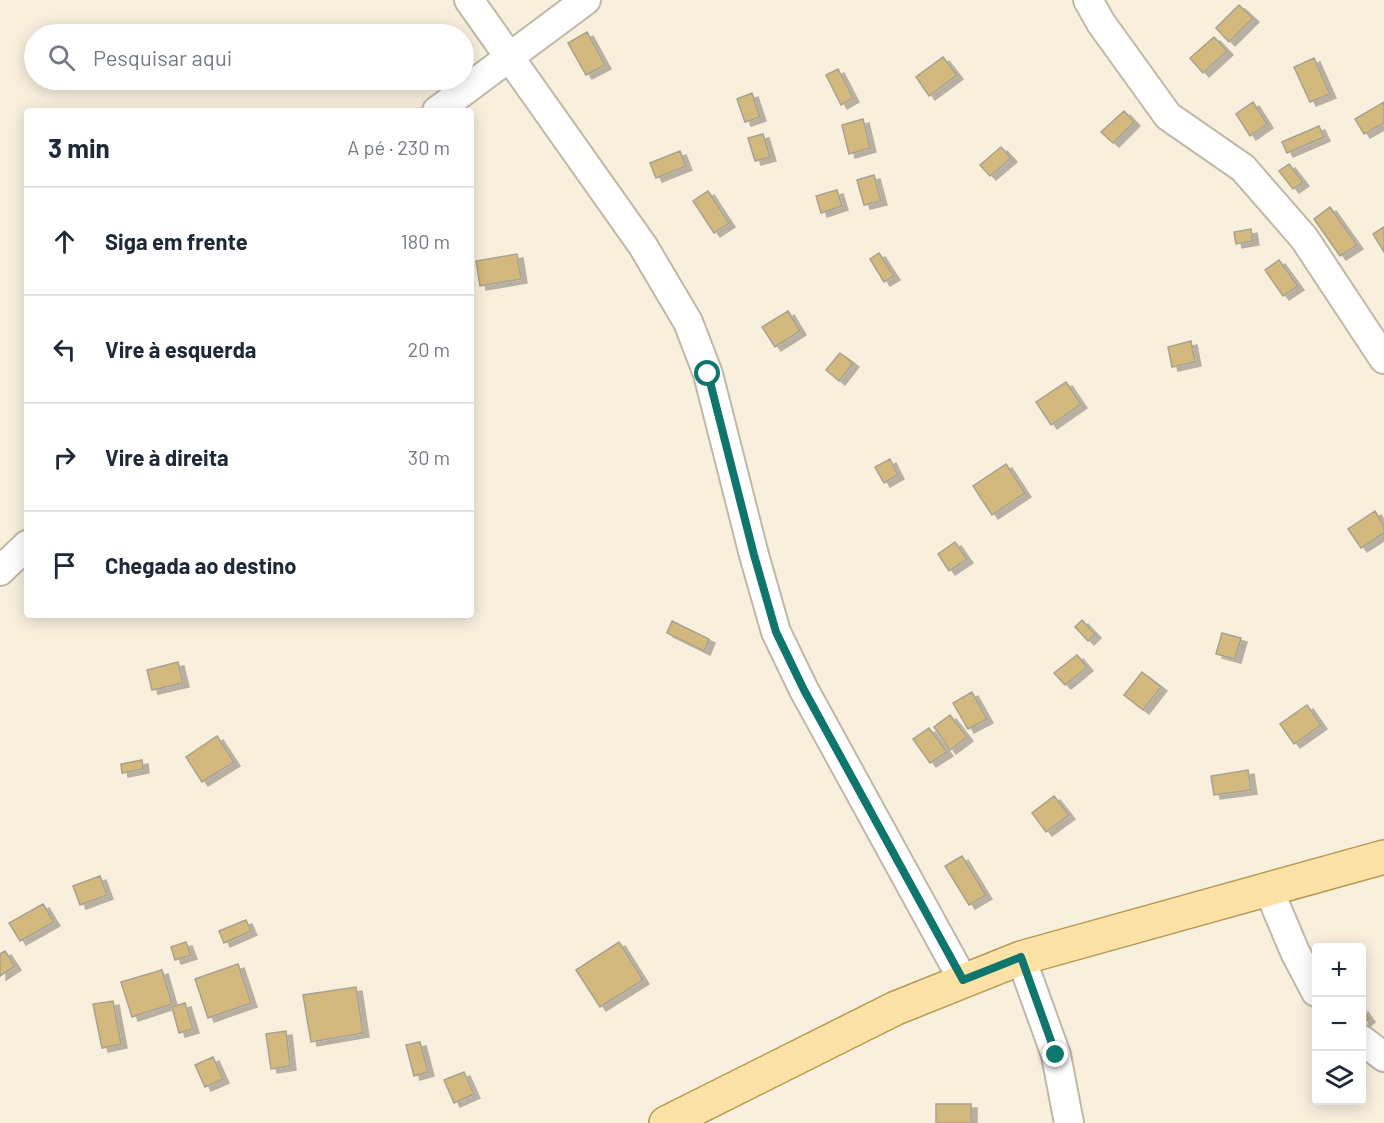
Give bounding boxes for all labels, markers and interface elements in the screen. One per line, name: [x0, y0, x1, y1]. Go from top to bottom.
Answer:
search box: [24, 24, 474, 90]
icon: search: [45, 41, 78, 74]
text: Pesquisar aqui: [93, 44, 232, 70]
text: 3 min: [48, 132, 110, 163]
text: A pé · 230 m: [347, 135, 450, 159]
icon: ahead: [48, 225, 81, 258]
text: Siga em frente: [105, 228, 248, 254]
text: 180 m: [401, 229, 450, 253]
icon: left: [48, 333, 81, 366]
text: Vire à esquerda: [105, 336, 256, 362]
text: 20 m: [407, 337, 450, 361]
route start: [694, 360, 720, 386]
icon: right: [48, 441, 81, 474]
text: Vire à direita: [105, 444, 229, 470]
text: 30 m: [408, 445, 450, 469]
icon: arrive: [48, 549, 81, 582]
text: Chegada ao destino: [105, 552, 296, 578]
map controls: [1312, 943, 1366, 1105]
button: +: [1312, 943, 1366, 997]
button: −: [1312, 997, 1366, 1051]
route end: [1042, 1041, 1068, 1067]
button: layers: [1312, 1051, 1366, 1105]

